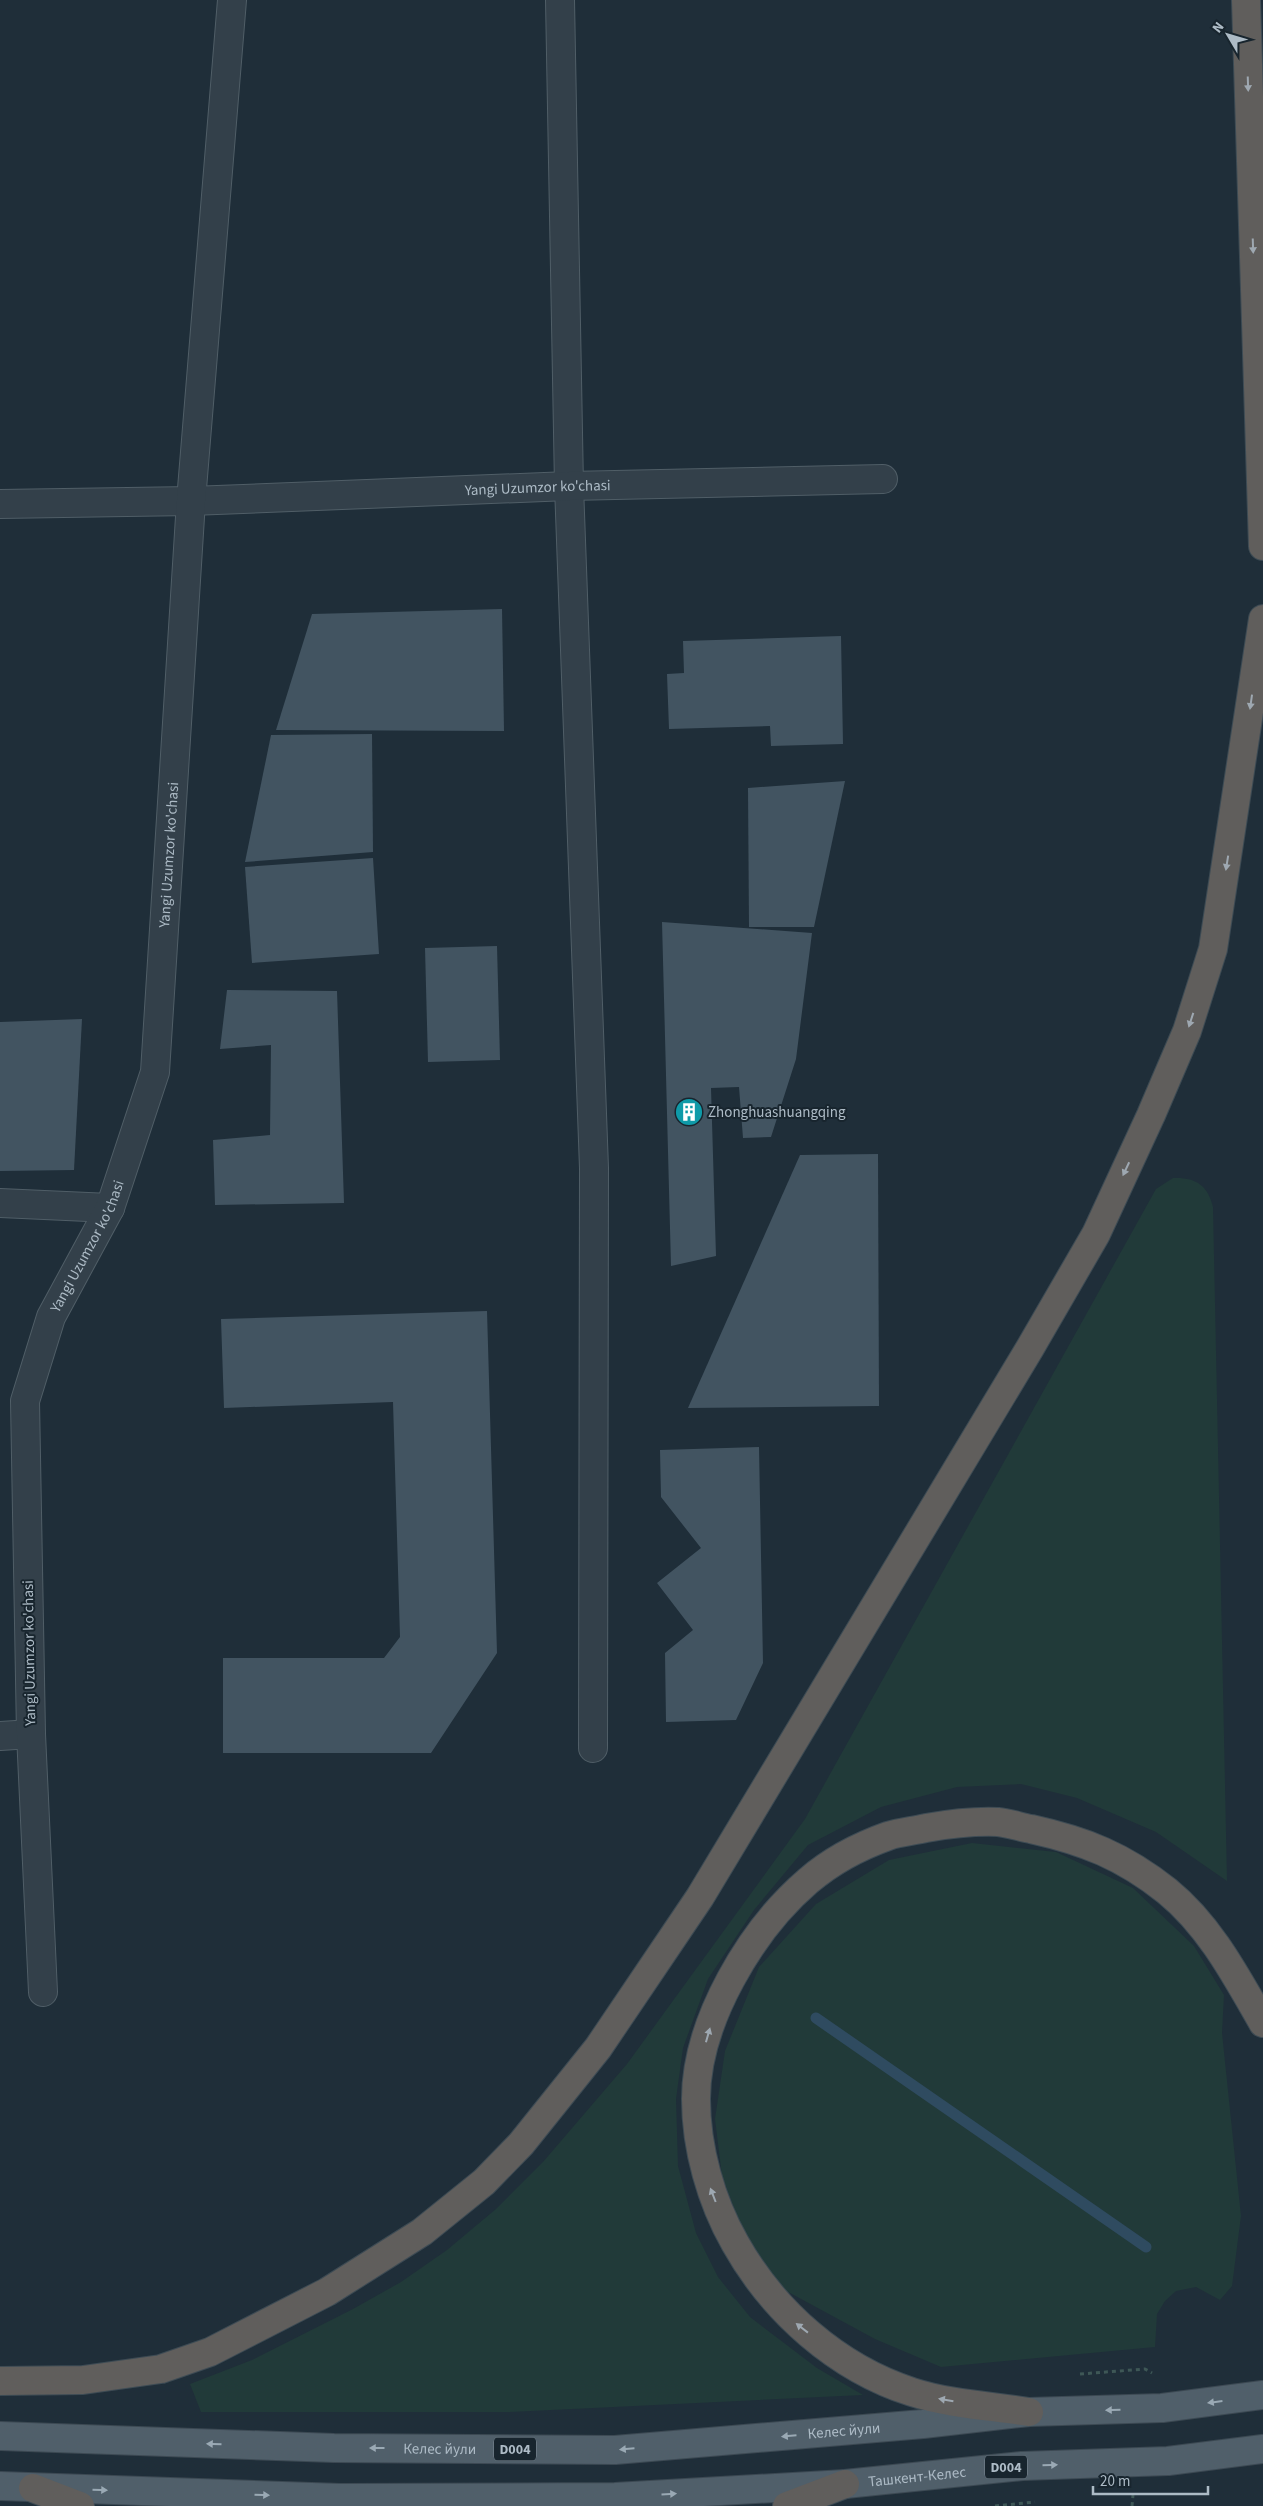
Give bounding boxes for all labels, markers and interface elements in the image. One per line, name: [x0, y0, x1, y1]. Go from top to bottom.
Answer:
north arrow: [1203, 10, 1253, 60]
text: N: [1208, 18, 1229, 37]
one-way arrow: [1245, 76, 1253, 92]
one-way arrow: [1250, 238, 1258, 254]
street label: Yangi Uzumzor ko'chasi: [463, 475, 611, 501]
one-way arrow: [1247, 694, 1255, 710]
street label: Yangi Uzumzor ko'chasi: [154, 781, 184, 929]
one-way arrow: [1223, 855, 1231, 871]
one-way arrow: [1186, 1013, 1194, 1028]
building icon: Zhonghuashuangqing: [674, 1097, 704, 1127]
place label: Zhonghuashuangqing: [708, 1102, 846, 1123]
one-way arrow: [1122, 1162, 1130, 1177]
street label: Yangi Uzumzor ko'chasi: [45, 1177, 130, 1317]
street label: Yangi Uzumzor ko'chasi: [18, 1580, 41, 1727]
one-way arrow: [705, 2028, 713, 2043]
one-way arrow: [709, 2187, 716, 2202]
one-way arrow: [795, 2323, 809, 2333]
one-way arrow: [938, 2396, 953, 2404]
one-way arrow: [1206, 2398, 1222, 2406]
one-way arrow: [1105, 2406, 1121, 2414]
street label: Келес йули: [807, 2418, 881, 2445]
one-way arrow: [780, 2432, 796, 2440]
street label: Келес йули: [403, 2438, 476, 2460]
road number: D004: [494, 2438, 536, 2460]
one-way arrow: [206, 2439, 222, 2447]
one-way arrow: [368, 2444, 384, 2452]
one-way arrow: [618, 2445, 634, 2453]
road number: D004: [985, 2456, 1027, 2478]
one-way arrow: [1042, 2460, 1058, 2468]
street label: Ташкент-Келес: [867, 2462, 967, 2493]
scale bar: [1093, 2464, 1208, 2496]
text: 20 m: [1100, 2471, 1130, 2492]
one-way arrow: [92, 2487, 108, 2495]
one-way arrow: [662, 2490, 678, 2498]
one-way arrow: [254, 2492, 270, 2500]

